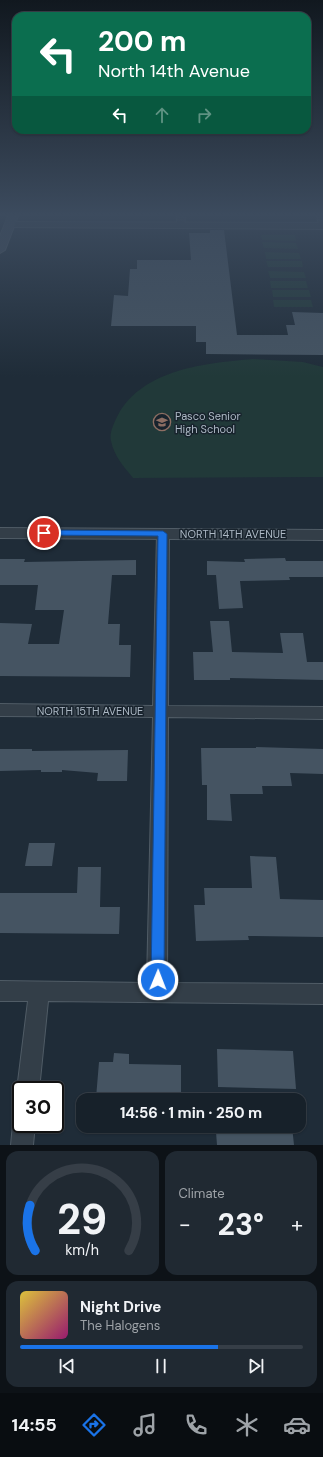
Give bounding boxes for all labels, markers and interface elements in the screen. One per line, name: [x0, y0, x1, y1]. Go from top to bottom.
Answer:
text: 200 m: [98, 23, 186, 60]
icon: left: [32, 28, 84, 80]
text: North 14th Avenue: [98, 59, 250, 83]
icon: left: [109, 104, 131, 126]
icon: ahead: [151, 104, 173, 126]
icon: right: [193, 104, 215, 126]
place label: Pasco Senior High School: [175, 409, 241, 436]
school or university icon: Pasco Senior High School: [152, 412, 172, 432]
pin: [27, 516, 61, 550]
icon: arrive: [33, 522, 55, 544]
street label: NORTH 14TH AVENUE: [180, 527, 286, 541]
street label: NORTH 15TH AVENUE: [37, 704, 143, 718]
position arrow: [137, 959, 179, 1001]
speed limit sign: 30: [12, 1081, 64, 1133]
text: 14:56 · 1 min · 250 m: [120, 1103, 262, 1123]
text: Climate: [179, 1185, 225, 1202]
text: 29: [57, 1193, 107, 1247]
text: 23°: [218, 1205, 264, 1244]
text: −: [179, 1210, 191, 1239]
text: +: [291, 1210, 303, 1239]
text: km/h: [65, 1241, 99, 1259]
text: Night Drive: [80, 1297, 161, 1317]
text: The Halogens: [80, 1317, 160, 1334]
icon: previous: [56, 1355, 78, 1377]
icon: pause: [150, 1355, 172, 1377]
icon: next: [245, 1355, 267, 1377]
icon: directions: [80, 1411, 108, 1439]
icon: music: [131, 1411, 159, 1439]
icon: phone: [182, 1411, 210, 1439]
icon: climate: [233, 1411, 261, 1439]
icon: car: [283, 1411, 311, 1439]
text: 14:55: [11, 1413, 57, 1437]

